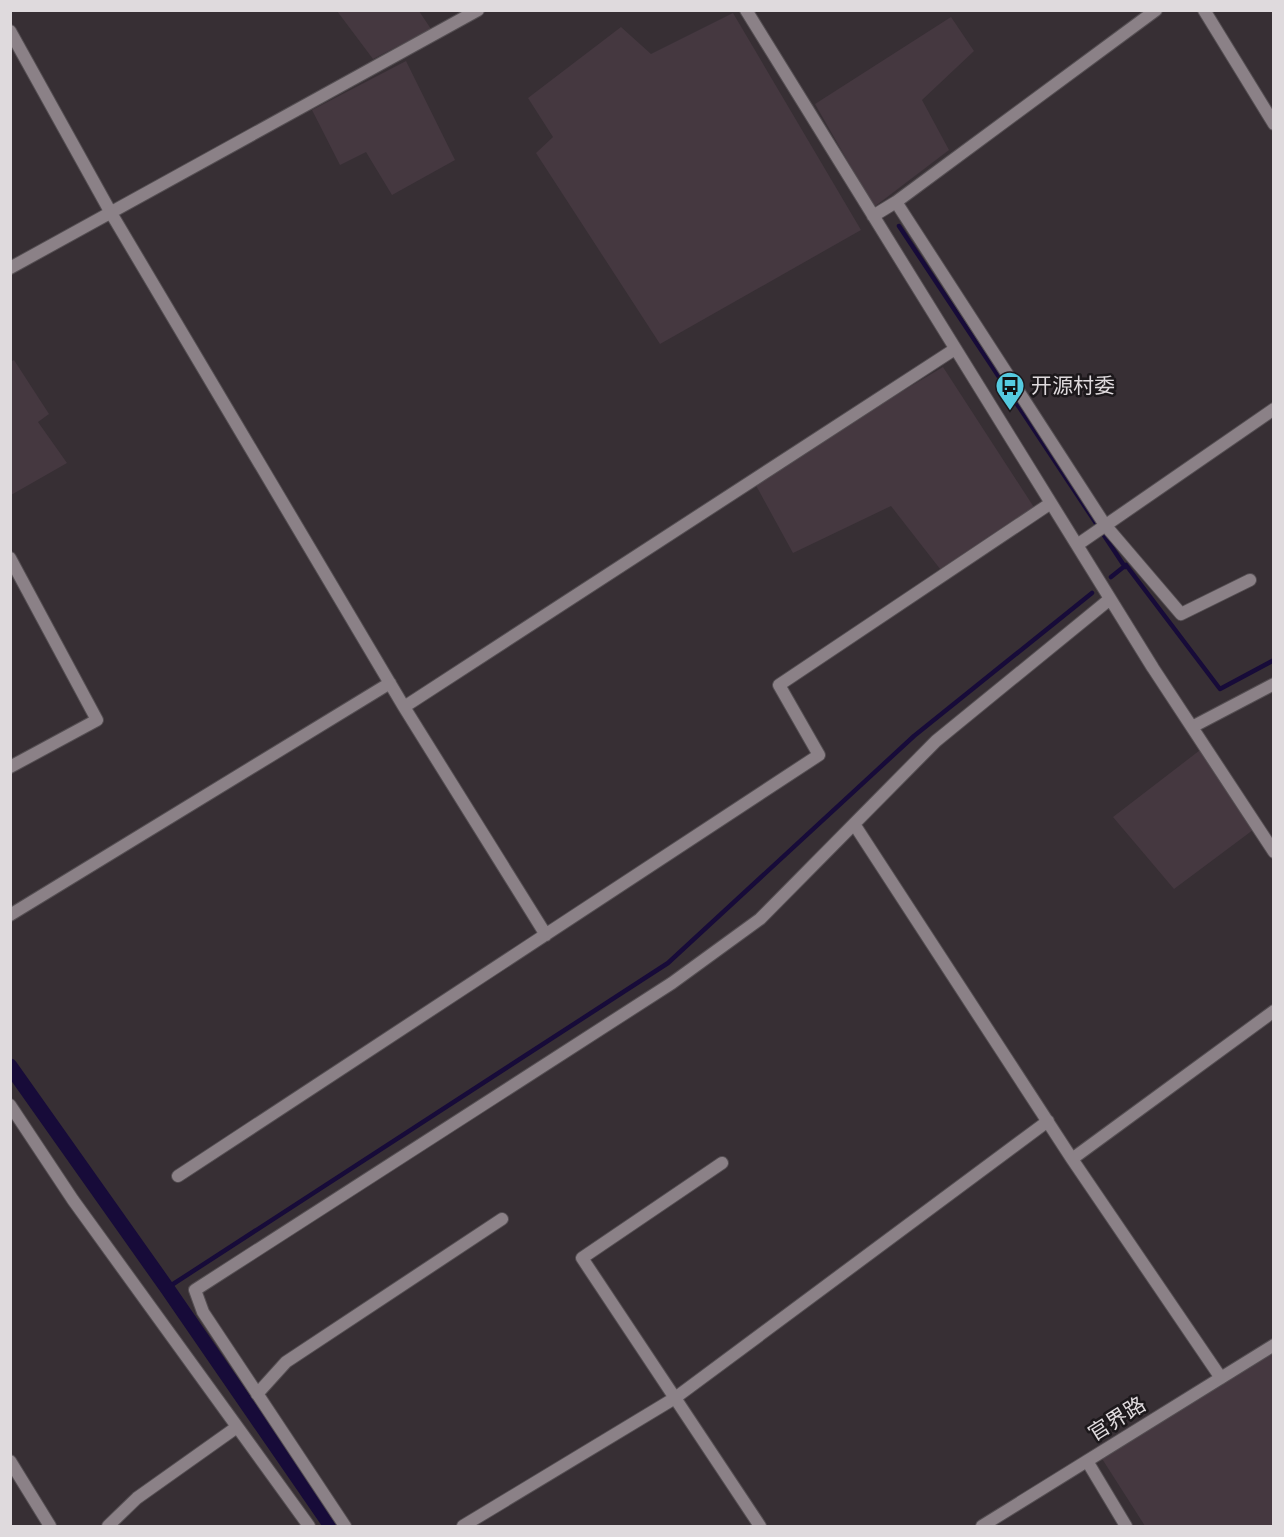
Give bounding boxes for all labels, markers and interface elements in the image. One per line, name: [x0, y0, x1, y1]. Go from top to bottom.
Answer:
bus stop icon: 开源村委: [994, 370, 1026, 412]
place label: 开源村委: [1031, 374, 1115, 399]
street label: 官界路: [1084, 1392, 1151, 1447]

